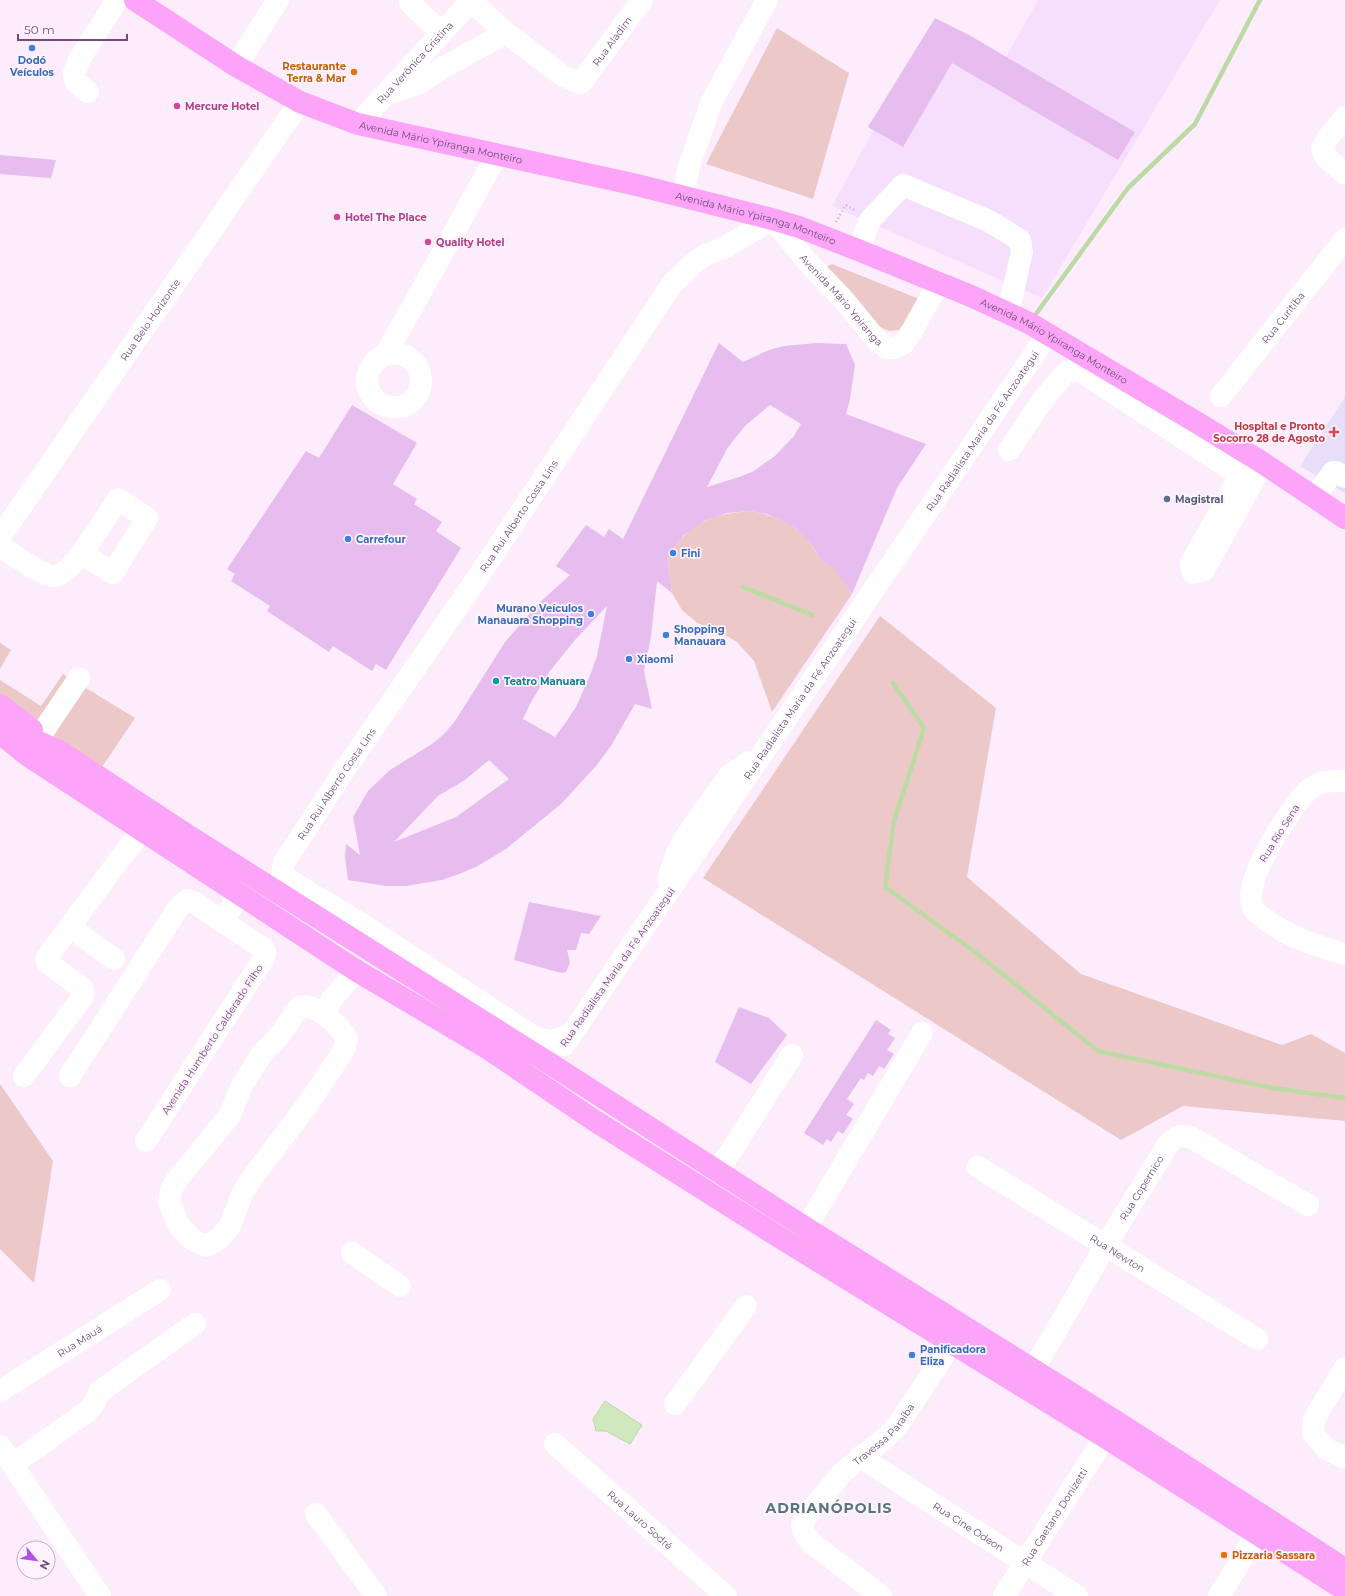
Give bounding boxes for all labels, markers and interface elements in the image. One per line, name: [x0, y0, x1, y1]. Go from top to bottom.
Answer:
street label: Rua Aladim: [590, 14, 635, 69]
scale bar: [18, 16, 127, 42]
street label: Rua Verônica Cristina: [374, 19, 456, 106]
text: 50 m: [24, 22, 55, 37]
marker: Dodó Veículos: [27, 43, 37, 53]
place label: Dodó Veículos: [9, 54, 55, 79]
place label: Restaurante Terra & Mar: [282, 60, 347, 85]
marker: Restaurante Terra & Mar: [349, 67, 359, 77]
place label: Mercure Hotel: [185, 100, 259, 113]
marker: Mercure Hotel: [172, 101, 182, 111]
street label: Avenida Mário Ypiranga Monteiro: [358, 118, 524, 167]
street label: Avenida Mário Ypiranga Monteiro: [674, 189, 838, 248]
place label: Hotel The Place: [345, 211, 427, 224]
marker: Hotel The Place: [332, 212, 342, 222]
place label: Quality Hotel: [436, 236, 505, 249]
marker: Quality Hotel: [423, 237, 433, 247]
street label: Avenida Mário Ypiranga: [797, 252, 885, 349]
street label: Rua Belo Horizonte: [117, 276, 183, 363]
street label: Rua Curitiba: [1259, 289, 1308, 346]
street label: Avenida Mário Ypiranga Monteiro: [978, 295, 1130, 387]
street label: Rua Radialista Maria da Fé Anzoategui: [923, 348, 1042, 514]
place label: Hospital e Pronto Socorro 28 de Agosto: [1213, 420, 1325, 445]
marker: Hospital e Pronto Socorro 28 de Agosto: [1328, 426, 1340, 438]
street label: Rua Rui Alberto Costa Lins: [477, 457, 561, 575]
place label: Magistral: [1175, 493, 1224, 506]
marker: Magistral: [1162, 494, 1172, 504]
place label: Carrefour: [356, 533, 406, 546]
marker: Carrefour: [343, 534, 353, 544]
place label: Fini: [681, 547, 700, 560]
marker: Fini: [668, 548, 678, 558]
place label: Murano Veículos Manauara Shopping: [478, 602, 584, 627]
marker: Murano Veículos Manauara Shopping: [586, 609, 596, 619]
street label: Rua Radialista Maria da Fé Anzoategui: [741, 616, 860, 782]
place label: Shopping Manauara: [674, 623, 726, 648]
marker: Shopping Manauara: [661, 630, 671, 640]
place label: Xiaomi: [637, 653, 673, 666]
marker: Xiaomi: [624, 654, 634, 664]
place label: Teatro Manuara: [504, 675, 586, 688]
marker: Teatro Manuara: [491, 676, 501, 686]
street label: Rua Rui Alberto Costa Lins: [295, 725, 379, 843]
street label: Rua Rio Sena: [1256, 802, 1302, 865]
street label: Rua Radialista Maria da Fé Anzoategui: [557, 885, 678, 1049]
street label: Avenida Humberto Calderado Filho: [159, 962, 266, 1117]
street label: Rua Copernico: [1117, 1153, 1167, 1223]
street label: Rua Newton: [1087, 1232, 1147, 1275]
street label: Rua Mauá: [55, 1322, 105, 1360]
place label: Panificadora Eliza: [920, 1343, 986, 1368]
marker: Panificadora Eliza: [907, 1350, 917, 1360]
street label: Travessa Paraíba: [851, 1401, 917, 1468]
street label: Rua Gaetano Donizetti: [1019, 1466, 1091, 1568]
street label: Rua Lauro Sodré: [605, 1488, 675, 1553]
district label: ADRIANÓPOLIS: [764, 1499, 893, 1517]
street label: Rua Cine Odeon: [930, 1499, 1006, 1555]
north arrow: [16, 1540, 56, 1580]
place label: Pizzaria Sassara: [1232, 1549, 1315, 1562]
marker: Pizzaria Sassara: [1219, 1550, 1229, 1560]
text: N: [36, 1558, 53, 1572]

